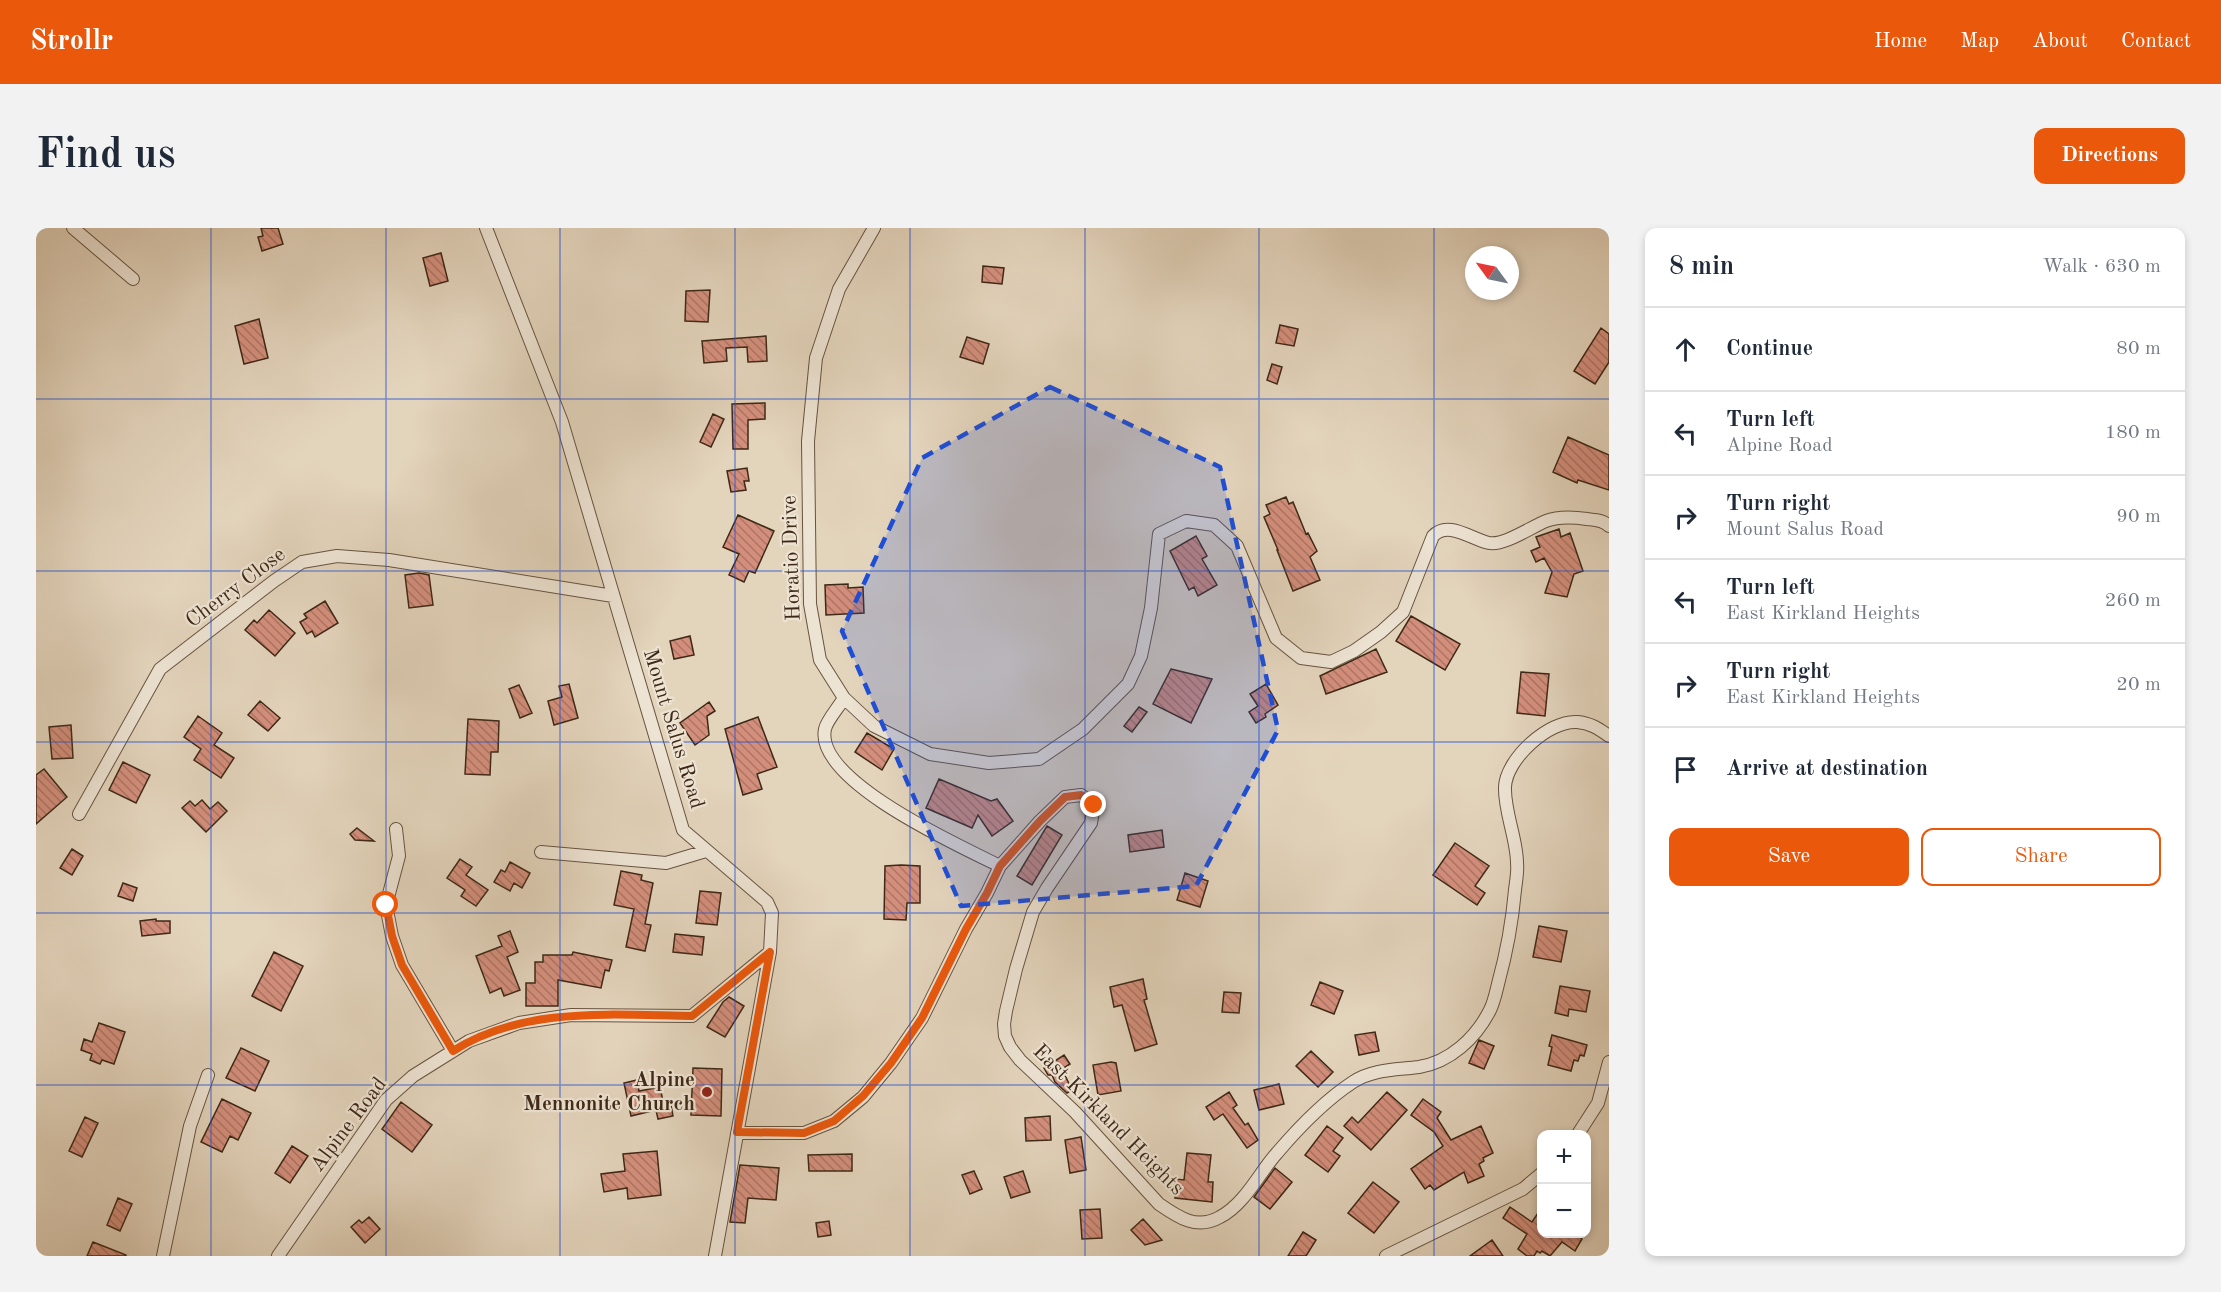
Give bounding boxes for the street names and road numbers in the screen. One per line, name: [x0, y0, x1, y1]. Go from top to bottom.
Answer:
street label: Horatio Drive: [779, 495, 805, 621]
street label: Cherry Close: [182, 544, 290, 632]
street label: Mount Salus Road: [639, 647, 707, 811]
street label: East Kirkland Heights: [1029, 1041, 1187, 1199]
street label: Alpine Road: [307, 1074, 391, 1176]

